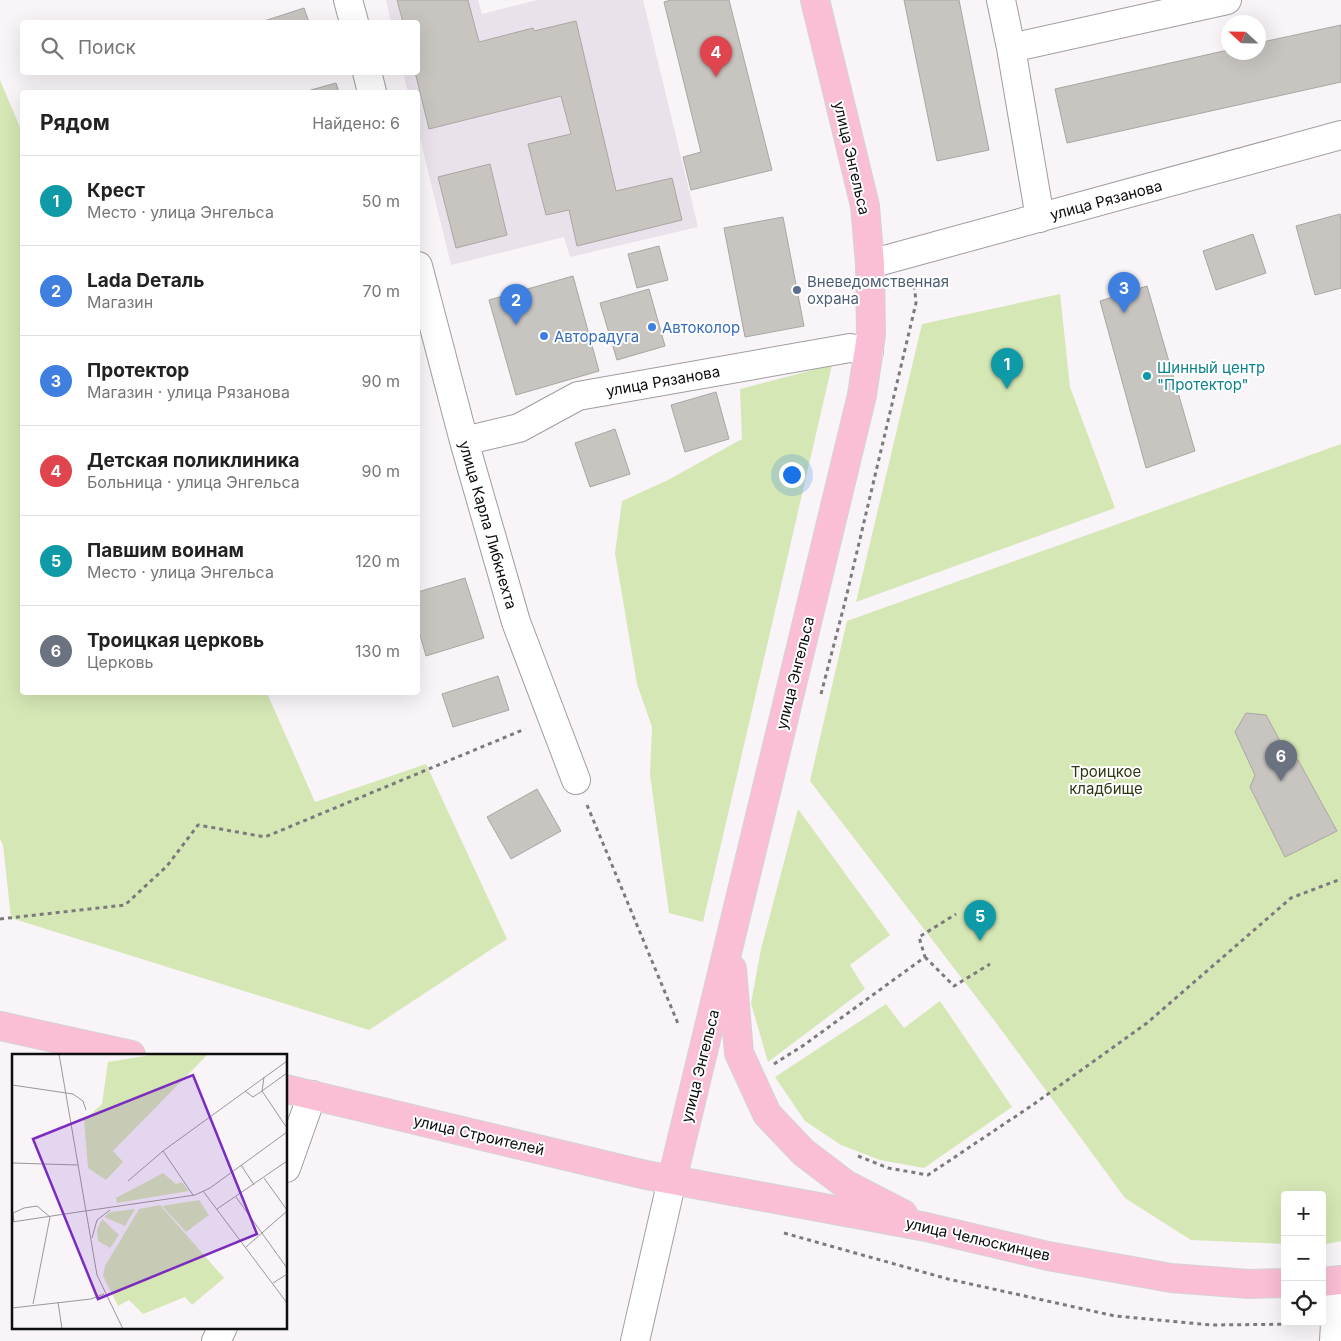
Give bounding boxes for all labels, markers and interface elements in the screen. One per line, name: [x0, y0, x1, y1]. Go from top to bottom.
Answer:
north arrow: [1221, 15, 1266, 60]
search box: [20, 20, 420, 75]
icon: search: [38, 34, 66, 62]
text: Поиск: [78, 36, 136, 59]
pin: 4: [700, 36, 732, 77]
street label: улица Энгельса: [830, 99, 874, 217]
text: Рядом: [40, 110, 110, 135]
text: Найдено: 6: [312, 113, 400, 133]
street label: улица Рязанова: [1048, 176, 1164, 224]
text: Крест: [87, 179, 145, 202]
text: 1: [53, 191, 59, 211]
text: 50 m: [362, 191, 400, 211]
text: Место · улица Энгельса: [87, 202, 274, 222]
text: Lada Dеталь: [87, 269, 204, 292]
place label: Вневедомственная охрана: [807, 272, 949, 308]
pin: 3: [1108, 272, 1140, 313]
text: 2: [51, 281, 61, 301]
text: 70 m: [363, 281, 400, 301]
pin: 2: [500, 284, 532, 325]
marker: Вневедомственная охрана: [791, 284, 803, 296]
text: Магазин: [87, 292, 153, 312]
place label: Автоколор: [662, 318, 740, 337]
marker: Автоколор: [646, 321, 658, 333]
place label: Авторадуга: [554, 327, 639, 346]
marker: Авторадуга: [538, 330, 550, 342]
pin: 1: [991, 348, 1023, 389]
place label: Шинный центр "Протектор": [1157, 358, 1265, 394]
text: Протектор: [87, 359, 189, 382]
street label: улица Рязанова: [605, 362, 721, 400]
marker: Шинный центр "Протектор": [1141, 370, 1153, 382]
text: 3: [51, 371, 61, 391]
text: 90 m: [361, 371, 400, 391]
text: Магазин · улица Рязанова: [87, 382, 290, 402]
street label: улица Карла Либкнехта: [455, 439, 521, 611]
text: Детская поликлиника: [87, 449, 300, 472]
text: 4: [51, 461, 61, 481]
text: 90 m: [361, 461, 400, 481]
your location: [779, 462, 805, 488]
text: Больница · улица Энгельса: [87, 472, 300, 492]
text: Павшим воинам: [87, 539, 244, 562]
text: 5: [51, 551, 61, 571]
text: 120 m: [355, 551, 400, 571]
text: Место · улица Энгельса: [87, 562, 274, 582]
street label: улица Энгельса: [772, 614, 818, 732]
text: Троицкая церковь: [87, 629, 264, 652]
text: 6: [51, 641, 61, 661]
text: 130 m: [355, 641, 400, 661]
text: Церковь: [87, 652, 154, 672]
pin: 6: [1265, 740, 1297, 781]
park label: Троицкое кладбище: [1069, 762, 1143, 798]
pin: 5: [964, 900, 996, 941]
street label: улица Энгельса: [677, 1007, 723, 1125]
inset map: [12, 1054, 288, 1328]
street label: улица Строителей: [412, 1111, 546, 1159]
map controls: [1281, 1191, 1326, 1326]
button: +: [1281, 1191, 1326, 1236]
street label: улица Челюскинцев: [904, 1213, 1052, 1265]
button: −: [1281, 1236, 1326, 1281]
button: locate: [1281, 1281, 1326, 1326]

